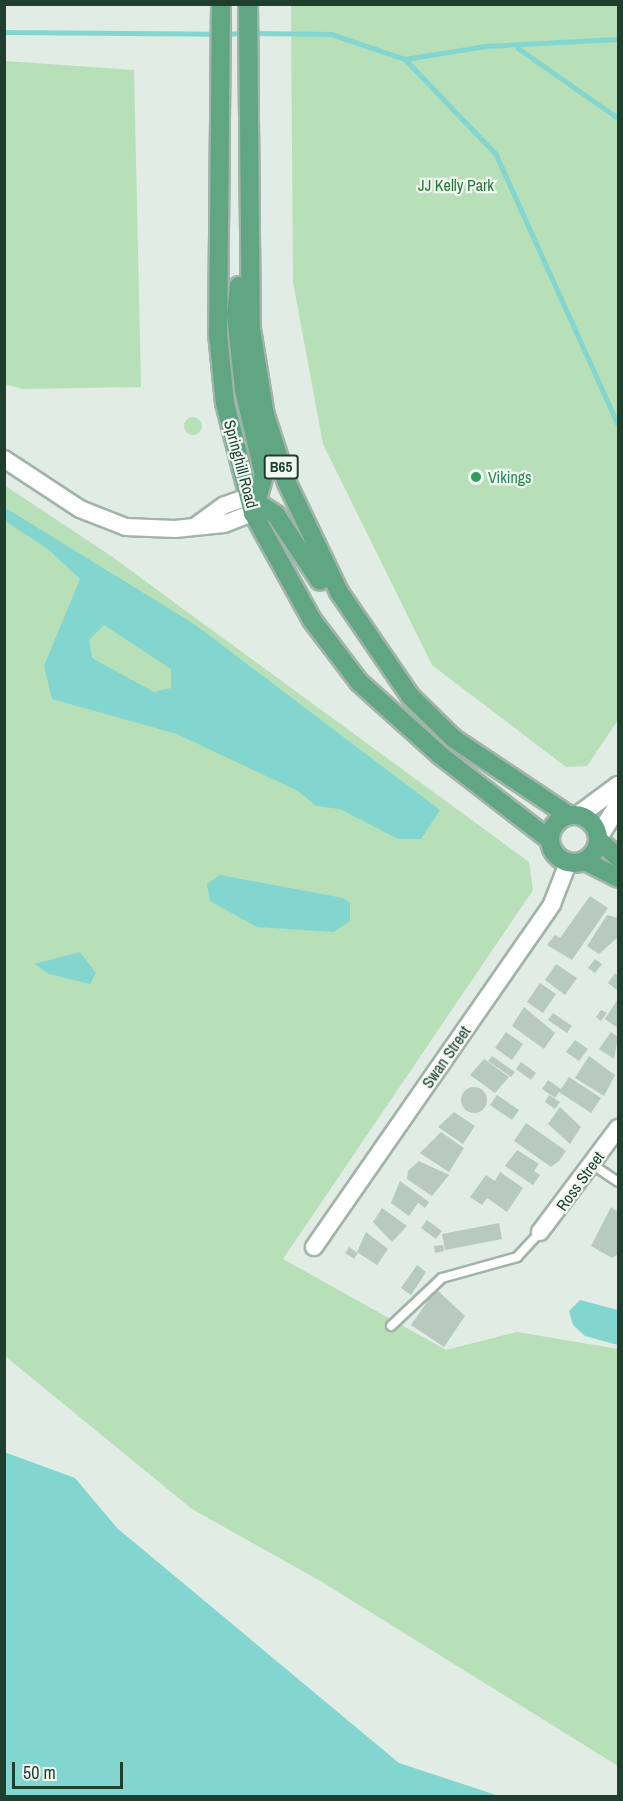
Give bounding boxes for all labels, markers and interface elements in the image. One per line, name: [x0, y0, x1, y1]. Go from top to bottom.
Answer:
park label: JJ Kelly Park: [418, 175, 494, 195]
street label: Springhill Road: [220, 418, 262, 510]
road number: B65: [263, 455, 299, 479]
place label: Vikings: [488, 467, 532, 487]
marker: Vikings: [469, 470, 483, 484]
street label: Swan Street: [418, 1022, 474, 1092]
street label: Ross Street: [552, 1148, 608, 1214]
scale bar: [15, 1750, 126, 1788]
text: 50 m: [23, 1760, 56, 1785]

